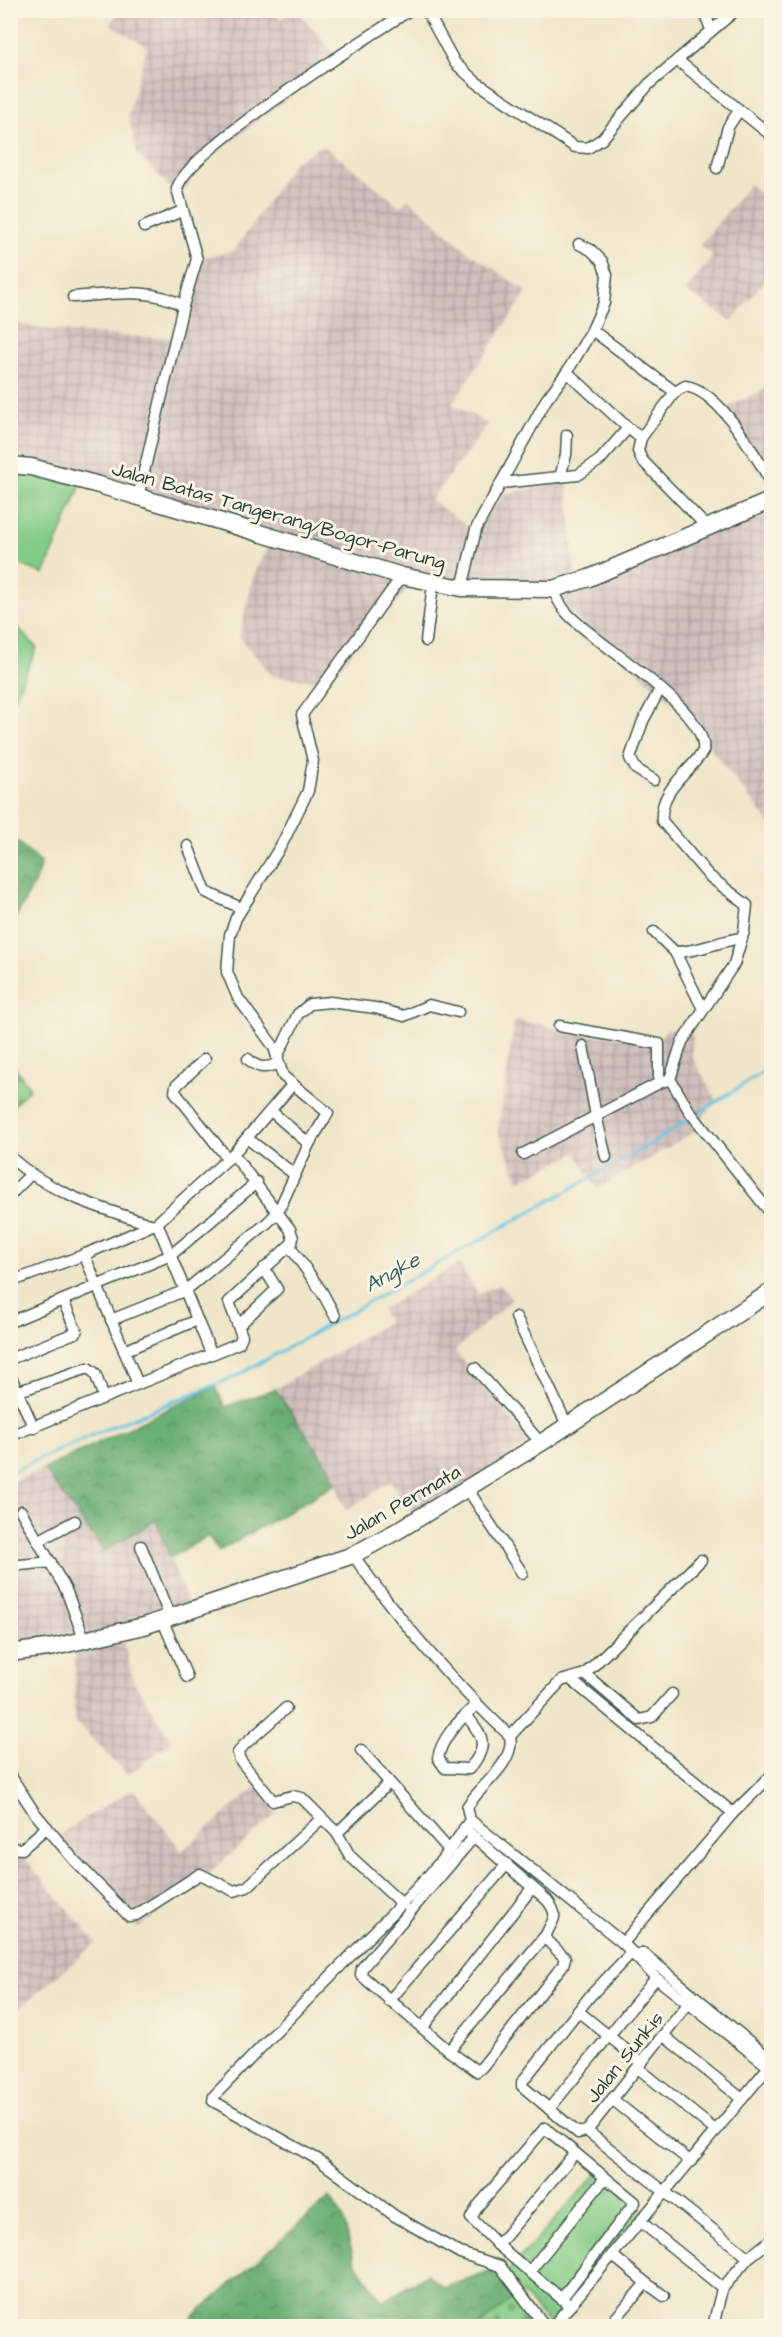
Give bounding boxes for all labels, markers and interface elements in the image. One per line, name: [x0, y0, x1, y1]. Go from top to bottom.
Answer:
street label: Jalan Batas Tangerang/Bogor–Parung: [108, 455, 449, 578]
water label: Angke: [359, 1245, 427, 1300]
street label: Jalan Permata: [339, 1458, 466, 1548]
street label: Jalan Sunkis: [579, 2006, 670, 2109]

